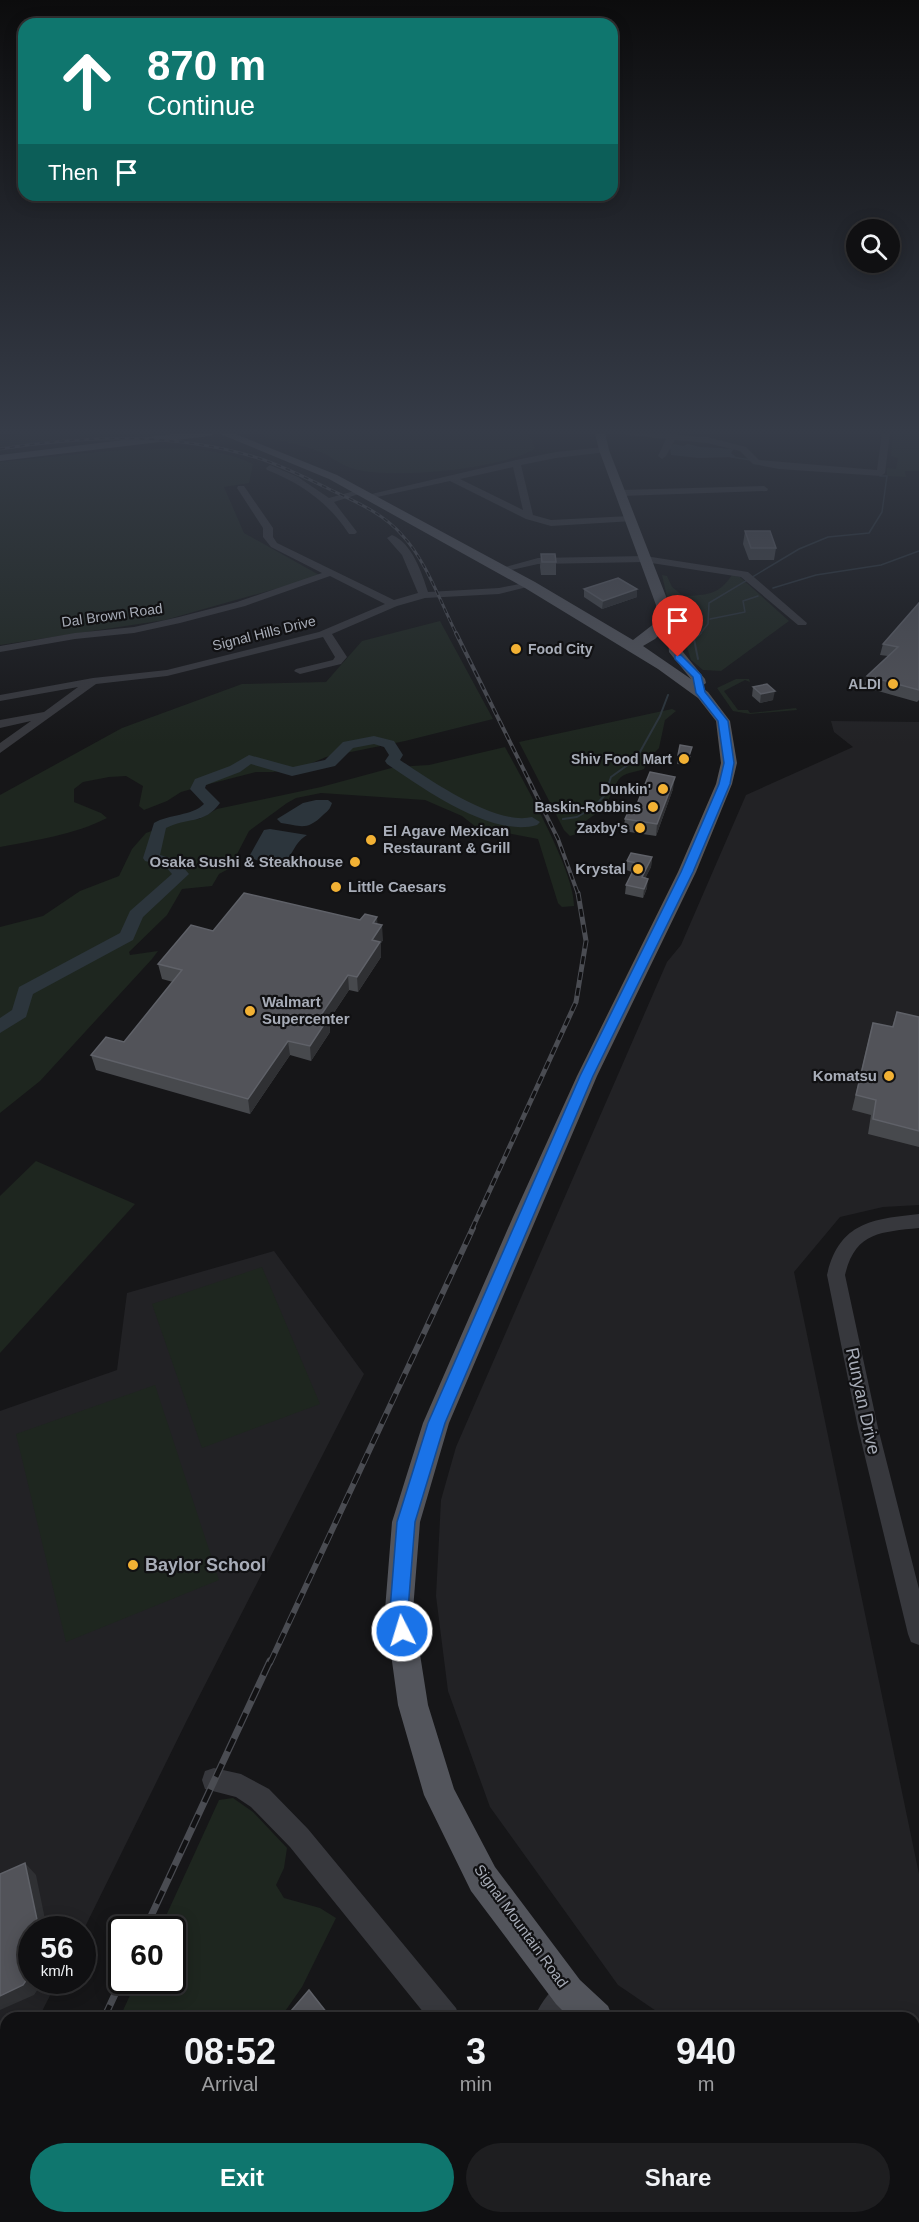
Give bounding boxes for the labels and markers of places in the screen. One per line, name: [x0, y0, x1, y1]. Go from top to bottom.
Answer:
pin: [652, 595, 703, 657]
place label: Food City: [528, 641, 593, 657]
marker: Food City: [509, 642, 523, 656]
place label: ALDI: [848, 676, 881, 692]
marker: ALDI: [886, 677, 900, 691]
place label: Shiv Food Mart: [571, 751, 672, 767]
marker: Shiv Food Mart: [677, 752, 691, 766]
place label: Dunkin': [600, 781, 651, 797]
marker: Dunkin': [656, 782, 670, 796]
place label: Baskin-Robbins: [534, 799, 641, 815]
marker: Baskin-Robbins: [646, 800, 660, 814]
place label: Zaxby's: [576, 820, 628, 836]
marker: Zaxby's: [633, 821, 647, 835]
place label: El Agave Mexican Restaurant & Grill: [383, 822, 511, 856]
marker: El Agave Mexican Restaurant & Grill: [364, 833, 378, 847]
place label: Osaka Sushi & Steakhouse: [150, 853, 343, 870]
marker: Osaka Sushi & Steakhouse: [348, 855, 362, 869]
place label: Krystal: [575, 860, 626, 877]
marker: Krystal: [631, 862, 645, 876]
place label: Little Caesars: [348, 878, 446, 895]
marker: Little Caesars: [329, 880, 343, 894]
place label: Walmart Supercenter: [262, 993, 350, 1027]
marker: Walmart Supercenter: [243, 1004, 257, 1018]
place label: Komatsu: [813, 1067, 877, 1084]
marker: Komatsu: [882, 1069, 896, 1083]
place label: Baylor School: [145, 1555, 266, 1575]
marker: Baylor School: [126, 1558, 140, 1572]

